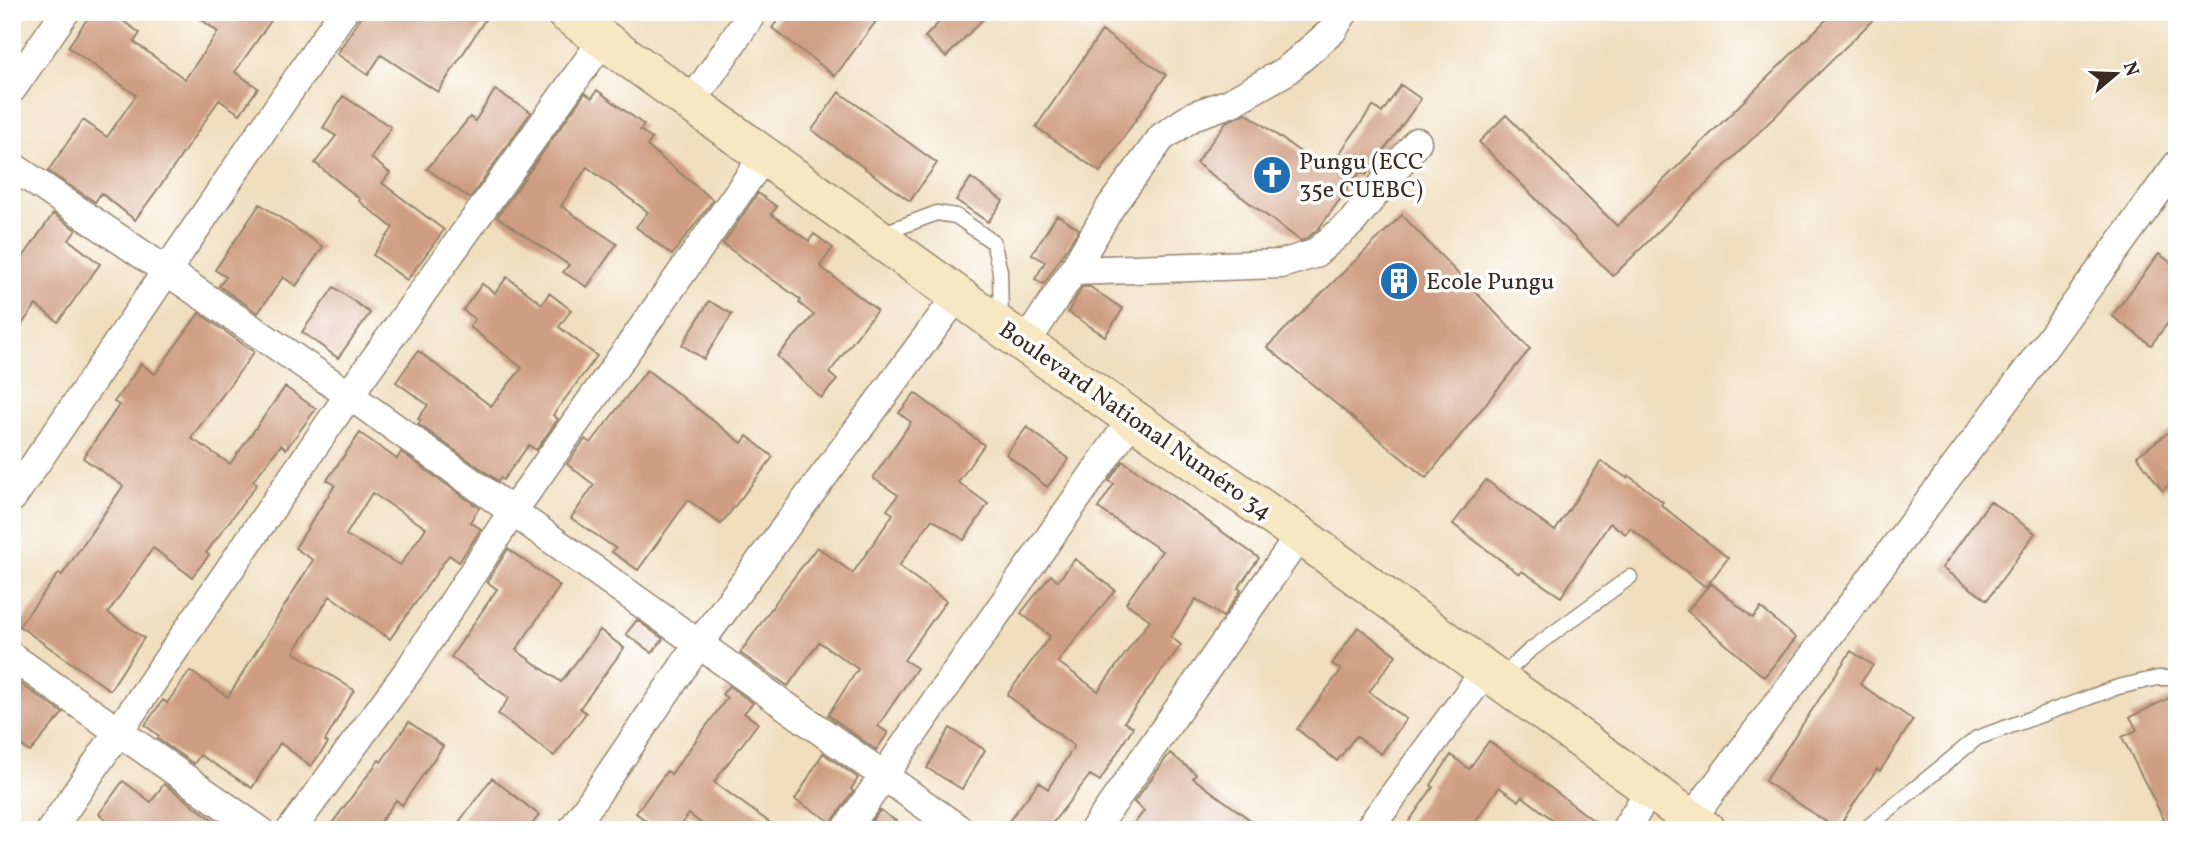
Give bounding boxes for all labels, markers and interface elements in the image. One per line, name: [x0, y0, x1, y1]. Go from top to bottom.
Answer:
north arrow: [2080, 38, 2150, 108]
text: N: [2116, 58, 2145, 80]
place label: Pungu (ECC 35e CUEBC): [1299, 146, 1424, 208]
church icon: Pungu (ECC 35e CUEBC): [1251, 154, 1293, 196]
building icon: Ecole Pungu: [1378, 260, 1420, 302]
place label: Ecole Pungu: [1426, 266, 1555, 300]
street label: Boulevard National Numéro 34: [991, 314, 1278, 529]

